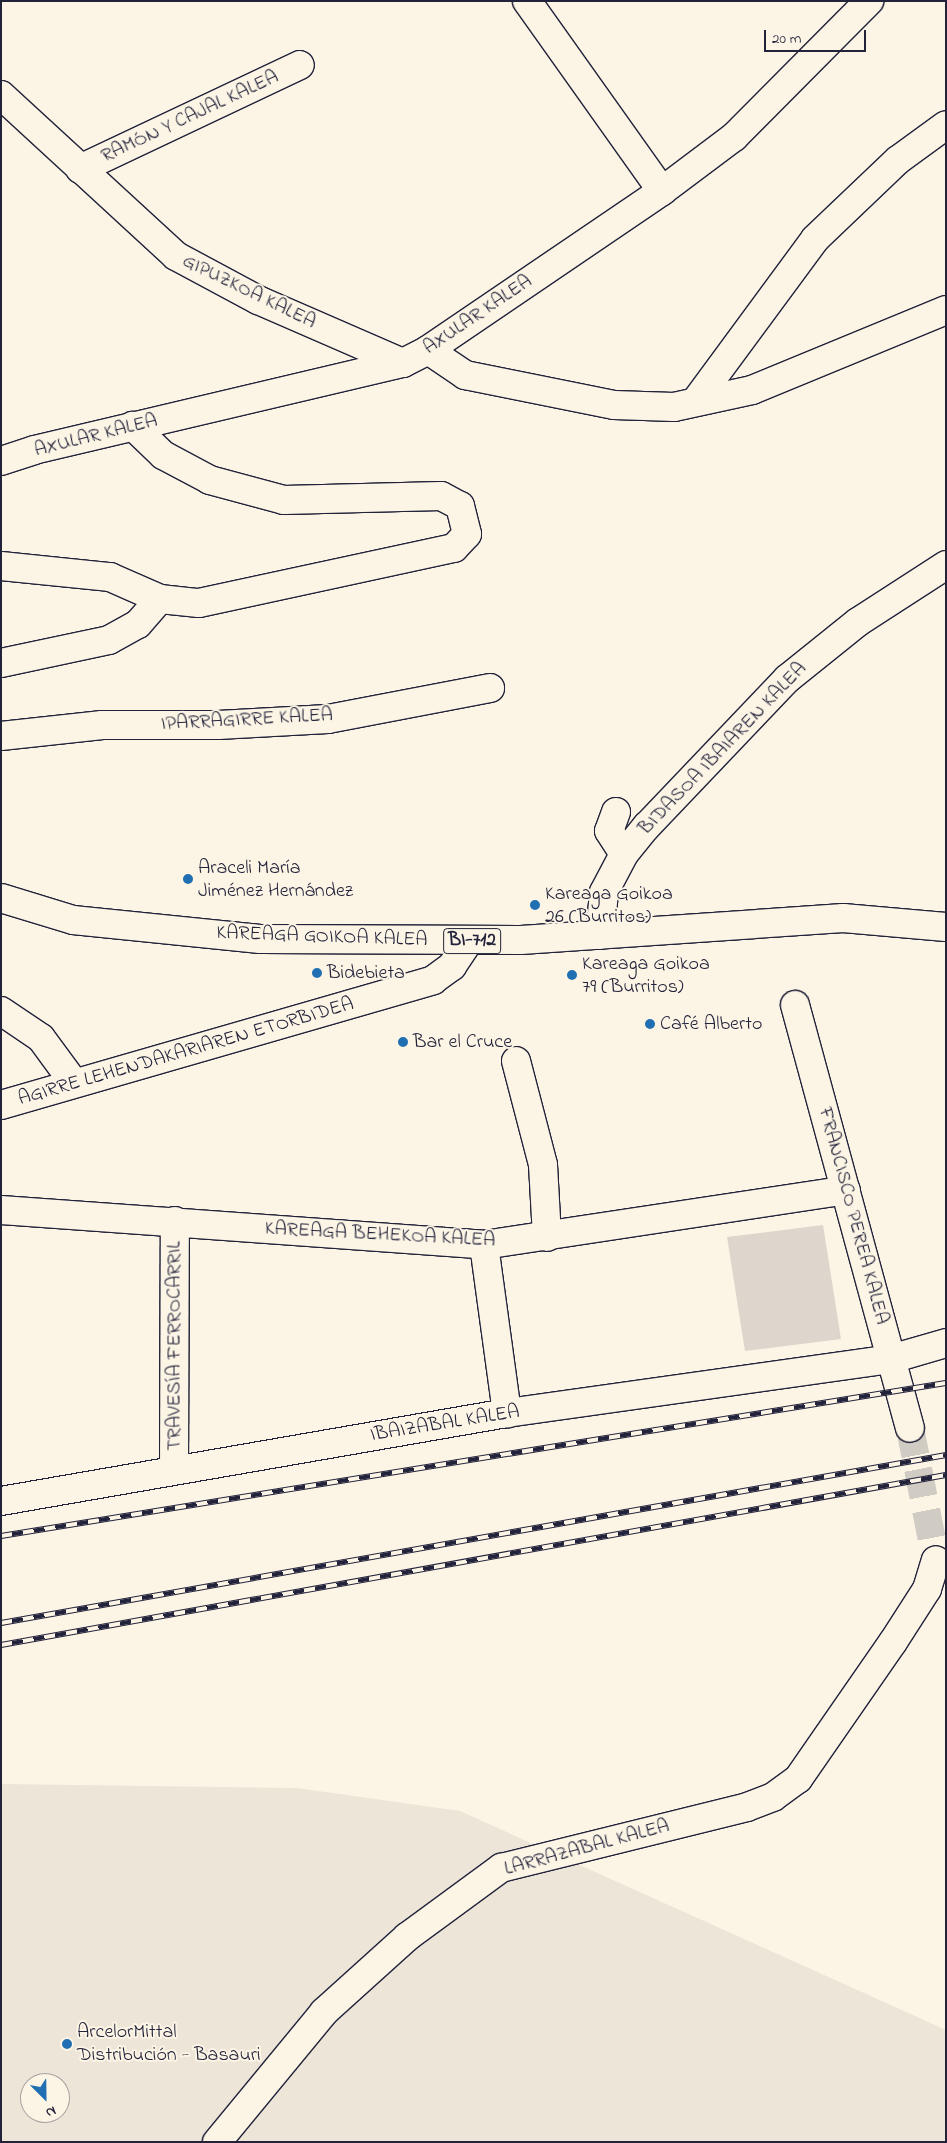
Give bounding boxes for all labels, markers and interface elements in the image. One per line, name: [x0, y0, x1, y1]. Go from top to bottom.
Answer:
scale bar: [767, 20, 870, 52]
text: 20 m: [772, 28, 801, 50]
street label: RAMÓN Y CAJAL KALEA: [97, 65, 283, 169]
street label: GIPUZKOA KALEA: [178, 249, 320, 335]
street label: AXULAR KALEA: [419, 270, 537, 360]
street label: AXULAR KALEA: [32, 409, 160, 463]
street label: BIDASOA IBAIAREN KALEA: [634, 657, 812, 841]
street label: IPARRAGIRRE KALEA: [160, 704, 334, 736]
place label: Araceli María Jiménez Hernández: [198, 856, 353, 903]
marker: Araceli María Jiménez Hernández: [182, 873, 194, 885]
place label: Kareaga Goikoa 26 (Burritos): [545, 882, 673, 929]
marker: Kareaga Goikoa 26 (Burritos): [529, 899, 541, 911]
street label: KAREAGA GOIKOA KALEA: [216, 921, 428, 953]
road number: BI-712: [442, 924, 502, 958]
place label: Kareaga Goikoa 79 (Burritos): [582, 952, 710, 999]
place label: Bidebieta: [327, 961, 405, 985]
marker: Bidebieta: [311, 967, 323, 979]
marker: Kareaga Goikoa 79 (Burritos): [566, 969, 578, 981]
street label: AGIRRE LEHENDAKARIAREN ETORBIDEA: [15, 992, 357, 1112]
place label: Café Alberto: [660, 1012, 762, 1036]
marker: Café Alberto: [644, 1018, 656, 1030]
place label: Bar el Cruce: [413, 1030, 512, 1054]
marker: Bar el Cruce: [397, 1036, 409, 1048]
street label: FRANCISCO PEREA KALEA: [812, 1105, 894, 1327]
street label: KAREAGA BEHEKOA KALEA: [264, 1217, 496, 1253]
street label: TRAVESÍA FERROCARRIL: [163, 1241, 187, 1451]
street label: IBAIZABAL KALEA: [369, 1400, 521, 1448]
street label: LARRAZABAL KALEA: [502, 1814, 672, 1882]
place label: ArcelorMittal Distribución - Basauri: [77, 2020, 261, 2067]
marker: ArcelorMittal Distribución - Basauri: [61, 2038, 73, 2050]
north arrow: [20, 2073, 70, 2123]
text: N: [42, 2100, 59, 2123]

